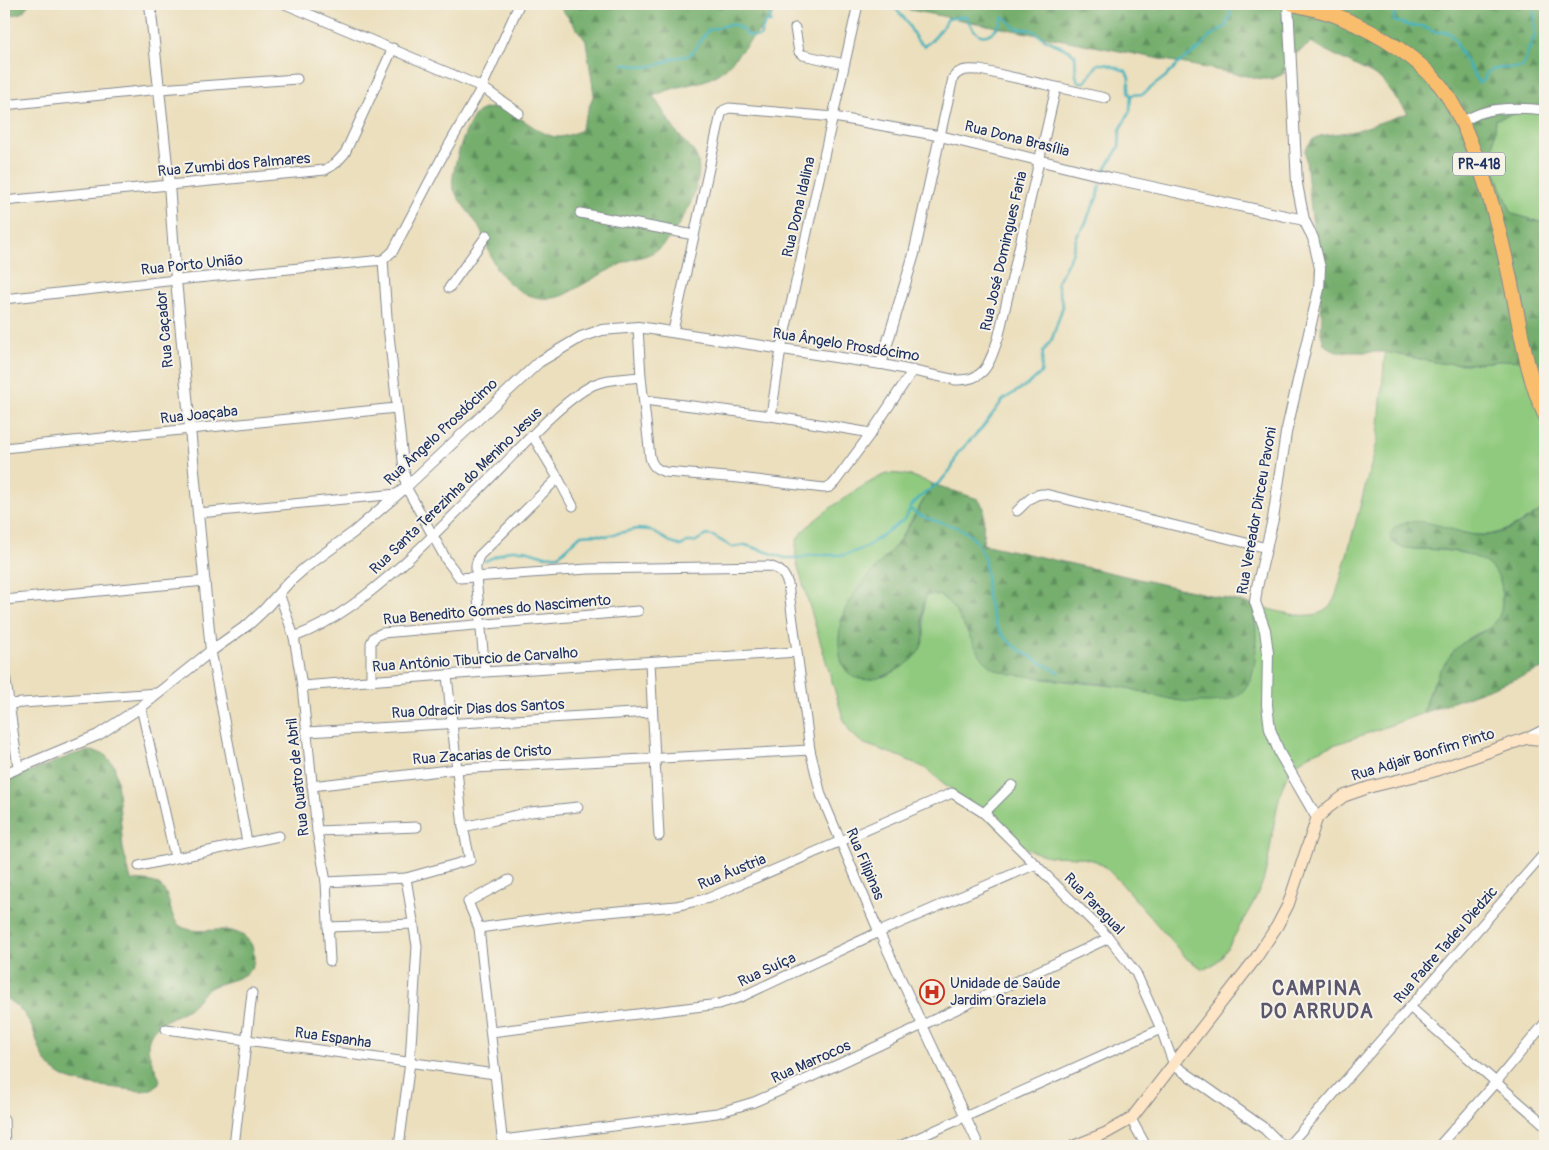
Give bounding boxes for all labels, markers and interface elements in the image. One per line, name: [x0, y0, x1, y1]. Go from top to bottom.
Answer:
street label: Rua Dona Brasília: [963, 117, 1071, 161]
street label: Rua Zumbi dos Palmares: [157, 149, 311, 181]
road number: PR-418: [1453, 152, 1505, 175]
street label: Rua Dona Idalina: [778, 155, 820, 259]
street label: Rua José Domingues Faria: [976, 169, 1032, 333]
street label: Rua Porto União: [140, 250, 244, 280]
street label: Rua Caçador: [152, 289, 178, 369]
street label: Rua Ângelo Prosdócimo: [771, 324, 921, 366]
street label: Rua Ângelo Prosdócimo: [380, 374, 502, 490]
street label: Rua Joaçaba: [159, 401, 239, 429]
street label: Rua Santa Terezinha do Menino Jesus: [366, 403, 546, 579]
street label: Rua Vereador Dirceu Pavoni: [1233, 425, 1281, 596]
street label: Rua Benedito Gomes do Nascimento: [382, 591, 612, 629]
street label: Rua Antônio Tiburcio de Carvalho: [371, 643, 579, 677]
street label: Rua Odracir Dias dos Santos: [391, 695, 565, 723]
street label: Rua Quatro de Abril: [282, 717, 314, 837]
street label: Rua Adjair Bonfim Pinto: [1349, 724, 1497, 786]
street label: Rua Zacarias de Cristo: [412, 741, 552, 769]
street label: Rua Filipinas: [841, 825, 889, 903]
street label: Rua Áustria: [695, 850, 769, 894]
street label: Rua Paragual: [1060, 869, 1128, 939]
street label: Rua Padre Tadeu Diedzic: [1390, 882, 1502, 1008]
street label: Rua Suíça: [735, 948, 799, 992]
place label: Unidade de Saúde Jardim Graziela: [950, 974, 1061, 1010]
district label: CAMPINA DO ARRUDA: [1260, 976, 1374, 1024]
hospital icon: Unidade de Saúde Jardim Graziela: [919, 979, 945, 1005]
street label: Rua Espanha: [294, 1023, 373, 1053]
street label: Rua Marrocos: [768, 1036, 854, 1088]

